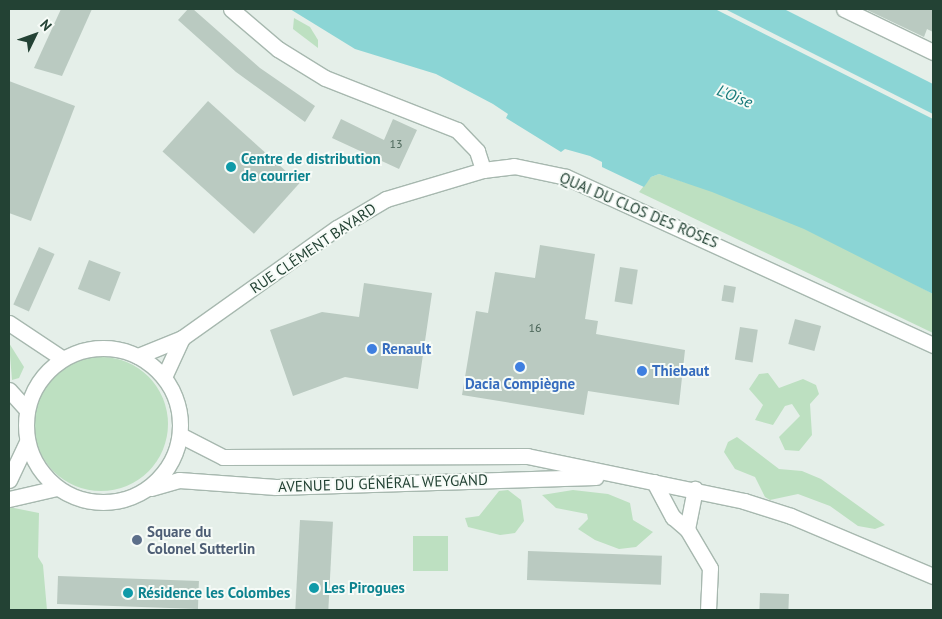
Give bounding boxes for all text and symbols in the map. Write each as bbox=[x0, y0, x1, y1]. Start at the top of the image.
north arrow bbox=[10, 10, 60, 60]
text: N bbox=[36, 16, 56, 34]
water label: L'Oise bbox=[714, 80, 756, 112]
house number: 13 bbox=[389, 137, 403, 151]
place label: Centre de distribution de courrier bbox=[241, 149, 381, 184]
marker: Centre de distribution de courrier bbox=[225, 161, 237, 173]
street label: QUAI DU CLOS DES ROSES bbox=[557, 168, 721, 252]
street label: RUE CLÉMENT BAYARD bbox=[246, 199, 380, 297]
house number: 16 bbox=[528, 321, 542, 335]
place label: Renault bbox=[382, 340, 431, 358]
marker: Renault bbox=[366, 343, 378, 355]
marker: Dacia Compiègne bbox=[514, 361, 526, 373]
place label: Thiebaut bbox=[652, 362, 709, 380]
marker: Thiebaut bbox=[636, 365, 648, 377]
place label: Dacia Compiègne bbox=[465, 375, 575, 393]
street label: AVENUE DU GÉNÉRAL WEYGAND bbox=[277, 470, 489, 496]
place label: Square du Colonel Sutterlin bbox=[147, 522, 255, 557]
marker: Square du Colonel Sutterlin bbox=[131, 534, 143, 546]
place label: Les Pirogues bbox=[324, 579, 405, 597]
marker: Les Pirogues bbox=[308, 582, 320, 594]
place label: Résidence les Colombes bbox=[138, 584, 290, 602]
marker: Résidence les Colombes bbox=[122, 587, 134, 599]

